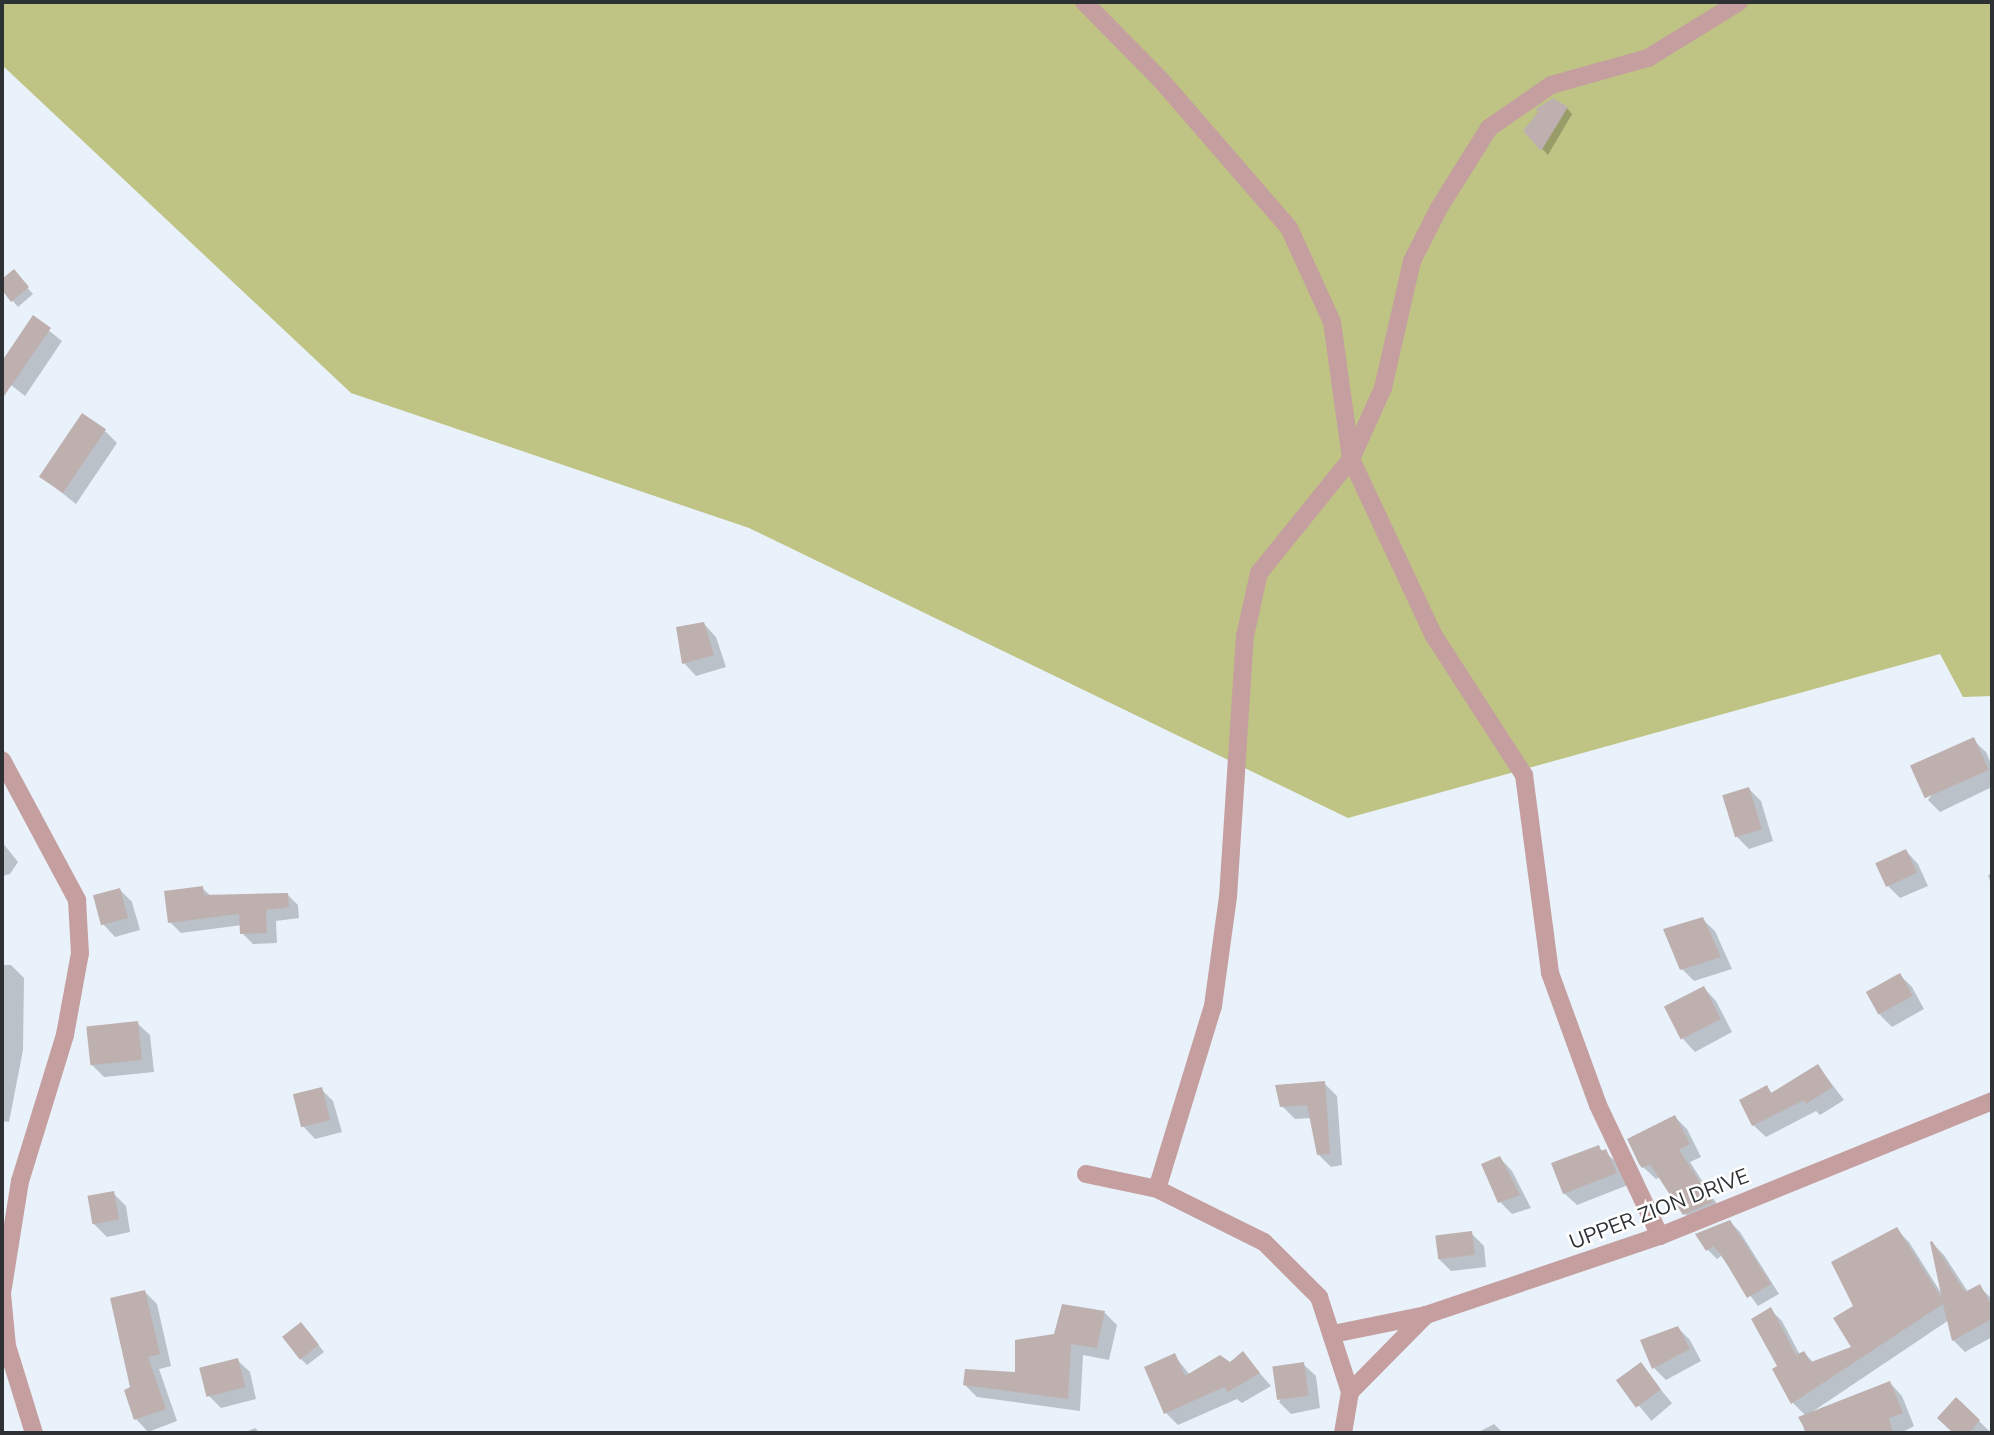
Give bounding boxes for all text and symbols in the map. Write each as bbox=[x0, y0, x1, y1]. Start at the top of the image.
street label: UPPER ZION DRIVE bbox=[1566, 1163, 1752, 1255]

